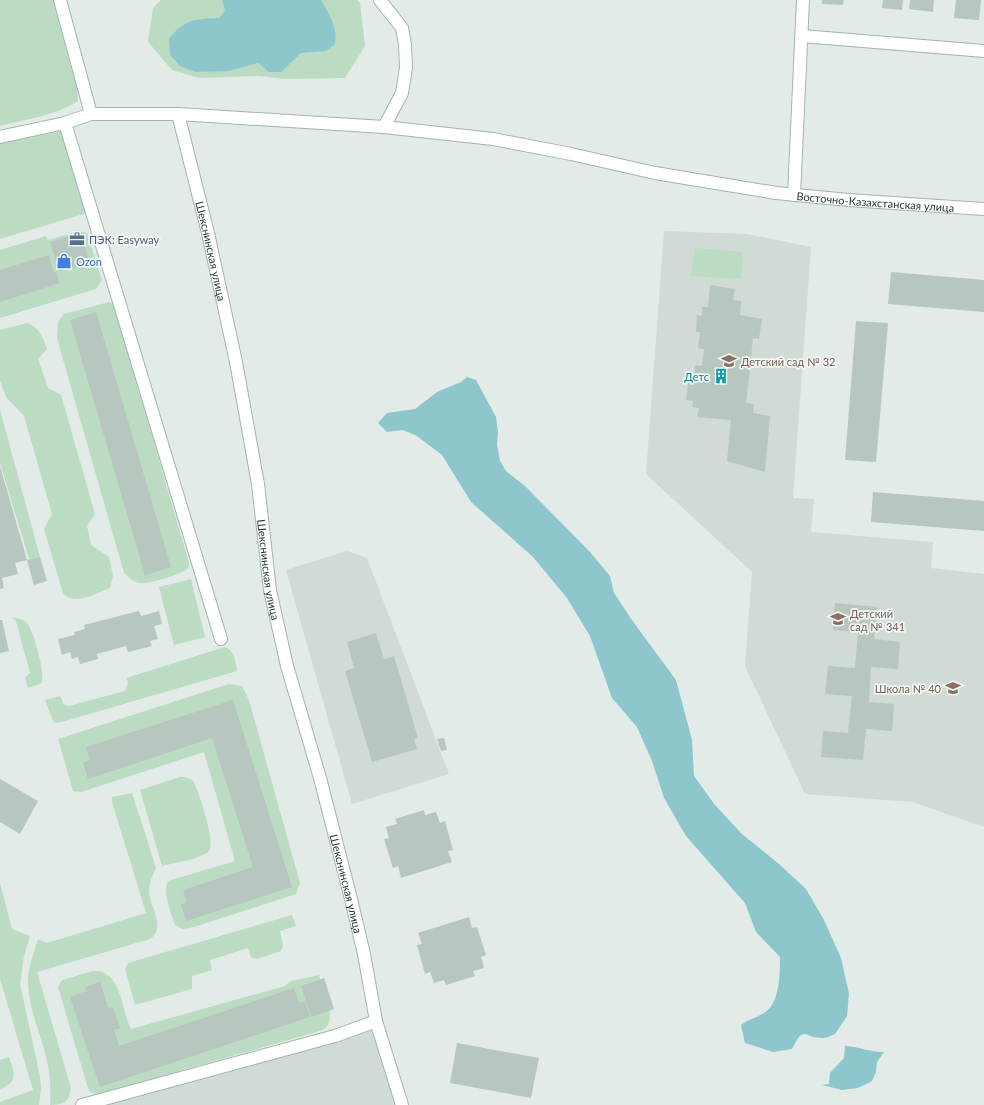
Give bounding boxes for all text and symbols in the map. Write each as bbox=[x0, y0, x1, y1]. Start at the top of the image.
street label: Восточно-Казахстанская улица bbox=[796, 189, 955, 214]
street label: Шекснинская улица bbox=[194, 200, 229, 302]
office icon: ПЭК: Easyway bbox=[68, 230, 86, 248]
place label: ПЭК: Easyway bbox=[89, 233, 159, 246]
shop icon: Ozon bbox=[55, 252, 73, 270]
place label: Ozon bbox=[76, 255, 102, 268]
school or university icon: Детский сад № 32 bbox=[720, 352, 738, 370]
place label: Детский сад № 32 bbox=[741, 355, 835, 368]
building icon: Детс bbox=[712, 367, 730, 385]
place label: Детс bbox=[684, 370, 709, 383]
street label: Шекснинская улица bbox=[256, 518, 283, 621]
place label: Детский сад № 341 bbox=[850, 607, 905, 633]
school or university icon: Детский сад № 341 bbox=[829, 610, 847, 628]
school or university icon: Школа № 40 bbox=[944, 679, 962, 697]
place label: Школа № 40 bbox=[875, 682, 942, 695]
street label: Шекснинская улица bbox=[328, 833, 365, 935]

